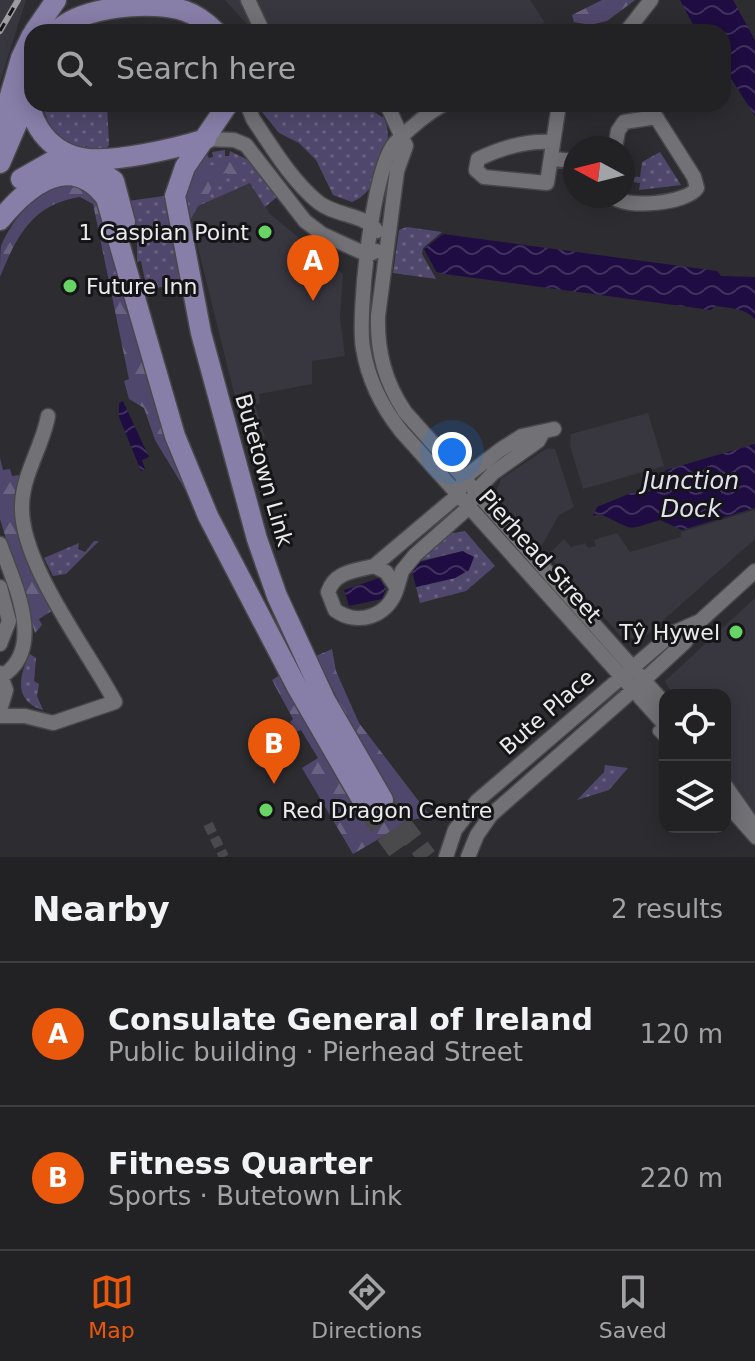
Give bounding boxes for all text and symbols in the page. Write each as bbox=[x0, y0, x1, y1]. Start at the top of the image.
search box bbox=[24, 24, 731, 112]
icon: search bbox=[52, 46, 96, 90]
text: Search here bbox=[116, 51, 296, 86]
north arrow bbox=[563, 136, 635, 208]
place label: 1 Caspian Point bbox=[79, 220, 249, 245]
marker: 1 Caspian Point bbox=[256, 223, 274, 241]
pin: A bbox=[287, 235, 339, 301]
place label: Future Inn bbox=[86, 274, 197, 299]
marker: Future Inn bbox=[61, 277, 79, 295]
street label: Butetown Link bbox=[230, 391, 298, 549]
your location bbox=[432, 432, 472, 472]
water label: Junction Dock bbox=[639, 467, 739, 523]
street label: Pierhead Street bbox=[474, 485, 606, 628]
place label: Tŷ Hywel bbox=[618, 620, 720, 645]
marker: Tŷ Hywel bbox=[727, 623, 745, 641]
street label: Bute Place bbox=[495, 664, 599, 760]
map controls bbox=[659, 689, 731, 833]
button: locate bbox=[659, 689, 731, 761]
pin: B bbox=[248, 718, 300, 784]
button: layers bbox=[659, 761, 731, 833]
place label: Red Dragon Centre bbox=[282, 798, 492, 823]
marker: Red Dragon Centre bbox=[257, 801, 275, 819]
text: Nearby bbox=[32, 889, 170, 929]
text: 2 results bbox=[611, 894, 723, 924]
text: Consulate General of Ireland bbox=[108, 1002, 593, 1037]
text: A bbox=[48, 1019, 68, 1049]
text: 120 m bbox=[640, 1019, 723, 1049]
text: Public building · Pierhead Street bbox=[108, 1037, 523, 1067]
text: Fitness Quarter bbox=[108, 1146, 372, 1181]
text: B bbox=[48, 1163, 68, 1193]
text: 220 m bbox=[640, 1163, 723, 1193]
text: Sports · Butetown Link bbox=[108, 1181, 402, 1211]
tab: Map bbox=[88, 1270, 135, 1343]
tab: Directions bbox=[311, 1270, 422, 1343]
tab: Saved bbox=[599, 1270, 667, 1343]

